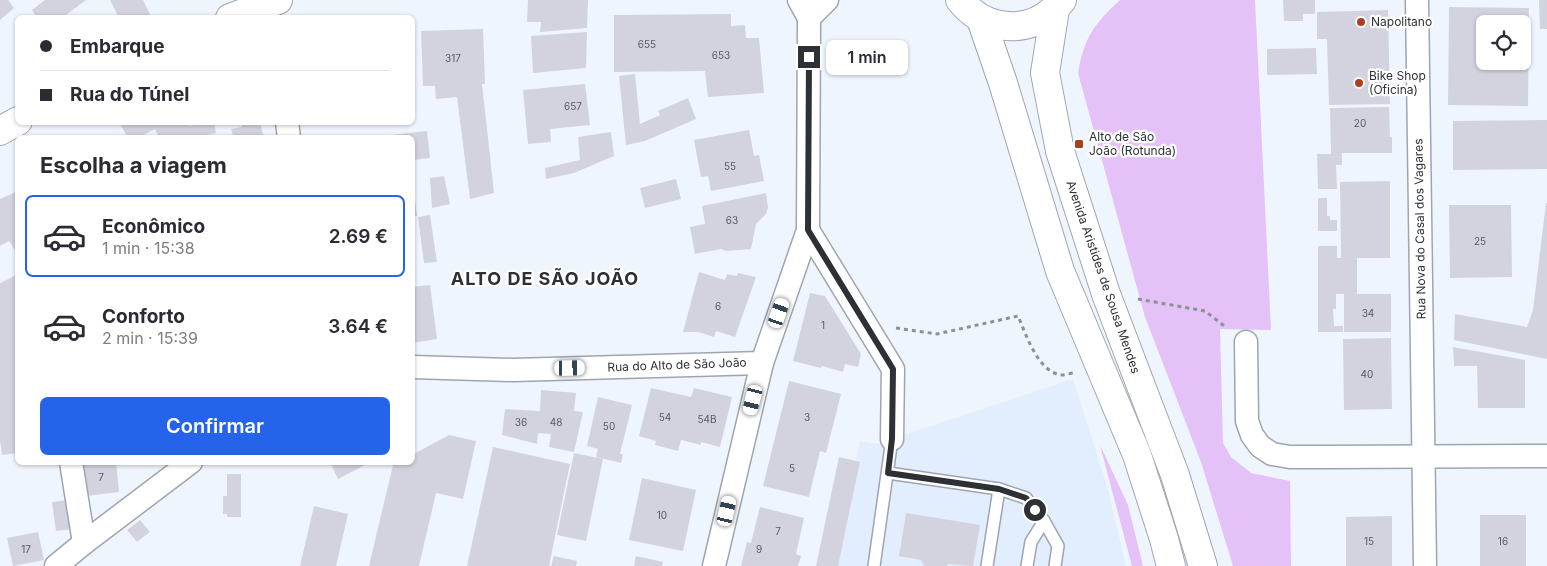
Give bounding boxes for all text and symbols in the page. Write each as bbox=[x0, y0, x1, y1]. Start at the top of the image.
place label: Napolitano bbox=[1371, 14, 1432, 29]
map controls bbox=[1476, 15, 1531, 70]
button: locate bbox=[1476, 15, 1531, 70]
marker: Napolitano bbox=[1355, 16, 1367, 28]
text: Embarque bbox=[70, 35, 164, 58]
house number: 655 bbox=[638, 38, 656, 50]
callout: 1 min bbox=[826, 40, 909, 74]
route end bbox=[798, 46, 820, 68]
text: 1 min bbox=[847, 47, 887, 67]
house number: 653 bbox=[712, 49, 730, 61]
house number: 317 bbox=[445, 52, 461, 64]
place label: Bike Shop (Oficina) bbox=[1369, 68, 1426, 97]
marker: Bike Shop (Oficina) bbox=[1353, 77, 1365, 89]
text: Rua do Túnel bbox=[70, 83, 189, 106]
house number: 657 bbox=[564, 100, 582, 112]
house number: 20 bbox=[1354, 117, 1366, 129]
place label: Alto de São João (Rotunda) bbox=[1089, 129, 1176, 158]
marker: Alto de São João (Rotunda) bbox=[1073, 138, 1085, 150]
street label: Rua Nova do Casal dos Vagares bbox=[1410, 138, 1429, 320]
text: Escolha a viagem bbox=[40, 152, 227, 178]
house number: 55 bbox=[724, 160, 736, 172]
street label: Avenida Aristides de Sousa Mendes bbox=[1063, 178, 1144, 375]
icon: car bbox=[42, 214, 87, 259]
house number: 63 bbox=[726, 214, 738, 226]
text: Econômico bbox=[102, 215, 205, 238]
text: 2.69 € bbox=[329, 225, 388, 248]
house number: 25 bbox=[1474, 235, 1486, 247]
text: 1 min · 15:38 bbox=[102, 238, 195, 258]
district label: ALTO DE SÃO JOÃO bbox=[451, 268, 639, 289]
car bbox=[767, 296, 790, 330]
house number: 6 bbox=[715, 300, 721, 312]
icon: car bbox=[42, 304, 87, 349]
text: Conforto bbox=[102, 305, 185, 328]
house number: 34 bbox=[1362, 307, 1374, 319]
text: 3.64 € bbox=[328, 315, 388, 338]
house number: 1 bbox=[821, 319, 825, 331]
text: 2 min · 15:39 bbox=[102, 328, 198, 348]
street label: Rua do Alto de São João bbox=[607, 355, 747, 374]
car bbox=[554, 360, 585, 376]
house number: 40 bbox=[1361, 368, 1373, 380]
car bbox=[742, 384, 763, 416]
button: Confirmar bbox=[40, 397, 390, 455]
house number: 54 bbox=[659, 411, 671, 423]
house number: 3 bbox=[804, 411, 810, 423]
house number: 54B bbox=[697, 413, 717, 425]
house number: 36 bbox=[515, 416, 527, 428]
house number: 48 bbox=[550, 416, 562, 428]
house number: 50 bbox=[603, 420, 615, 432]
house number: 5 bbox=[789, 462, 795, 474]
house number: 7 bbox=[98, 471, 104, 483]
car bbox=[716, 495, 737, 527]
route start bbox=[1024, 499, 1046, 521]
house number: 10 bbox=[657, 509, 667, 521]
house number: 7 bbox=[775, 525, 781, 537]
house number: 15 bbox=[1364, 535, 1374, 547]
house number: 16 bbox=[1498, 535, 1508, 547]
house number: 17 bbox=[21, 543, 31, 555]
house number: 9 bbox=[756, 543, 762, 555]

